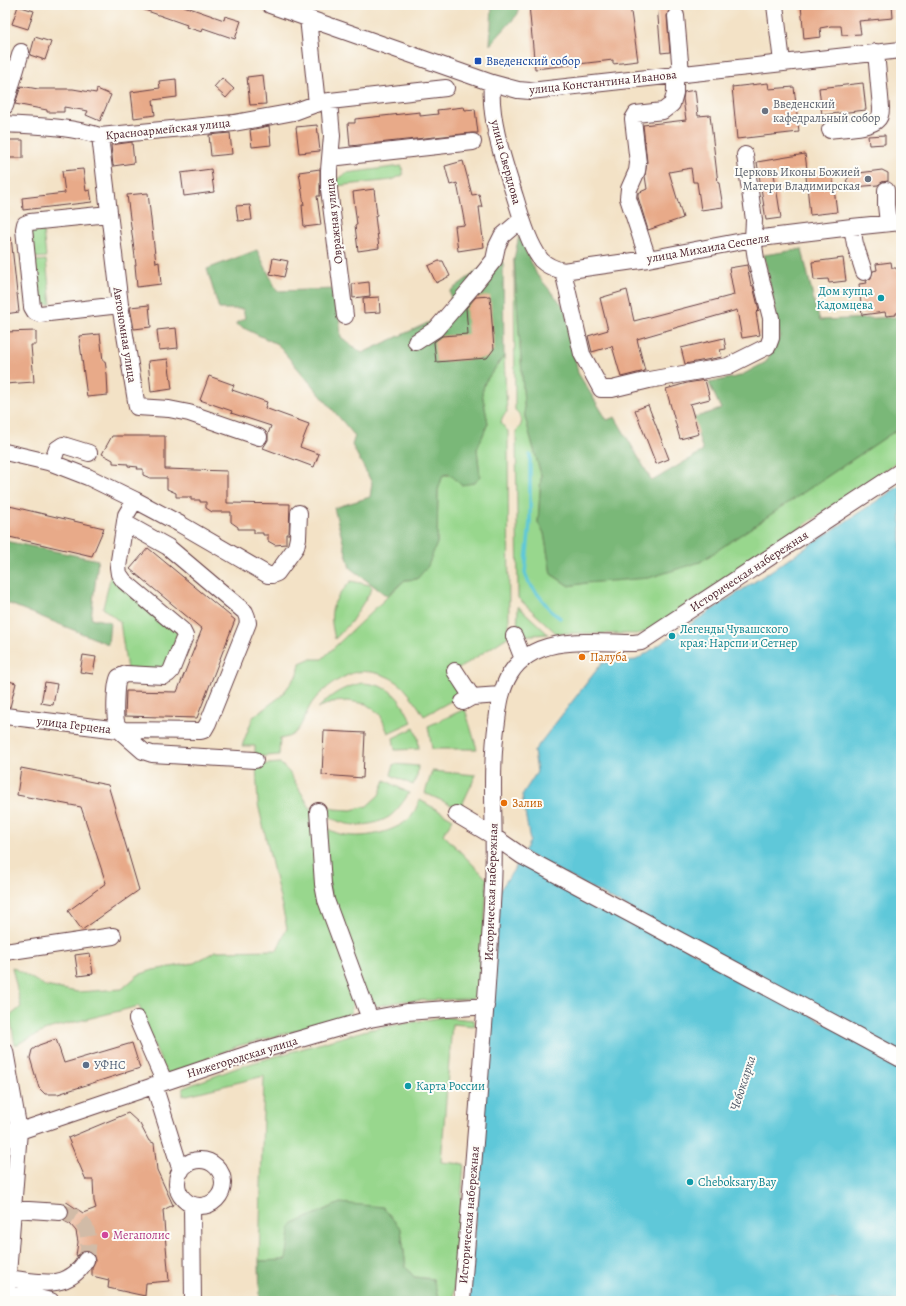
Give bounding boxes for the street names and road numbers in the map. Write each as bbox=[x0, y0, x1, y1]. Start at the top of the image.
street label: улица Константина Иванова bbox=[528, 66, 678, 98]
street label: Красноармейская улица bbox=[105, 114, 232, 144]
street label: улица Свердлова bbox=[487, 117, 525, 207]
street label: Овражная улица bbox=[321, 177, 346, 265]
street label: улица Михаила Сеспеля bbox=[644, 229, 771, 267]
street label: Автономная улица bbox=[109, 285, 141, 384]
street label: Историческая набережная bbox=[687, 527, 811, 615]
street label: улица Герцена bbox=[35, 712, 112, 738]
street label: Историческая набережная bbox=[481, 823, 501, 961]
street label: Нижегородская улица bbox=[185, 1032, 300, 1081]
street label: Историческая набережная bbox=[455, 1145, 483, 1284]

